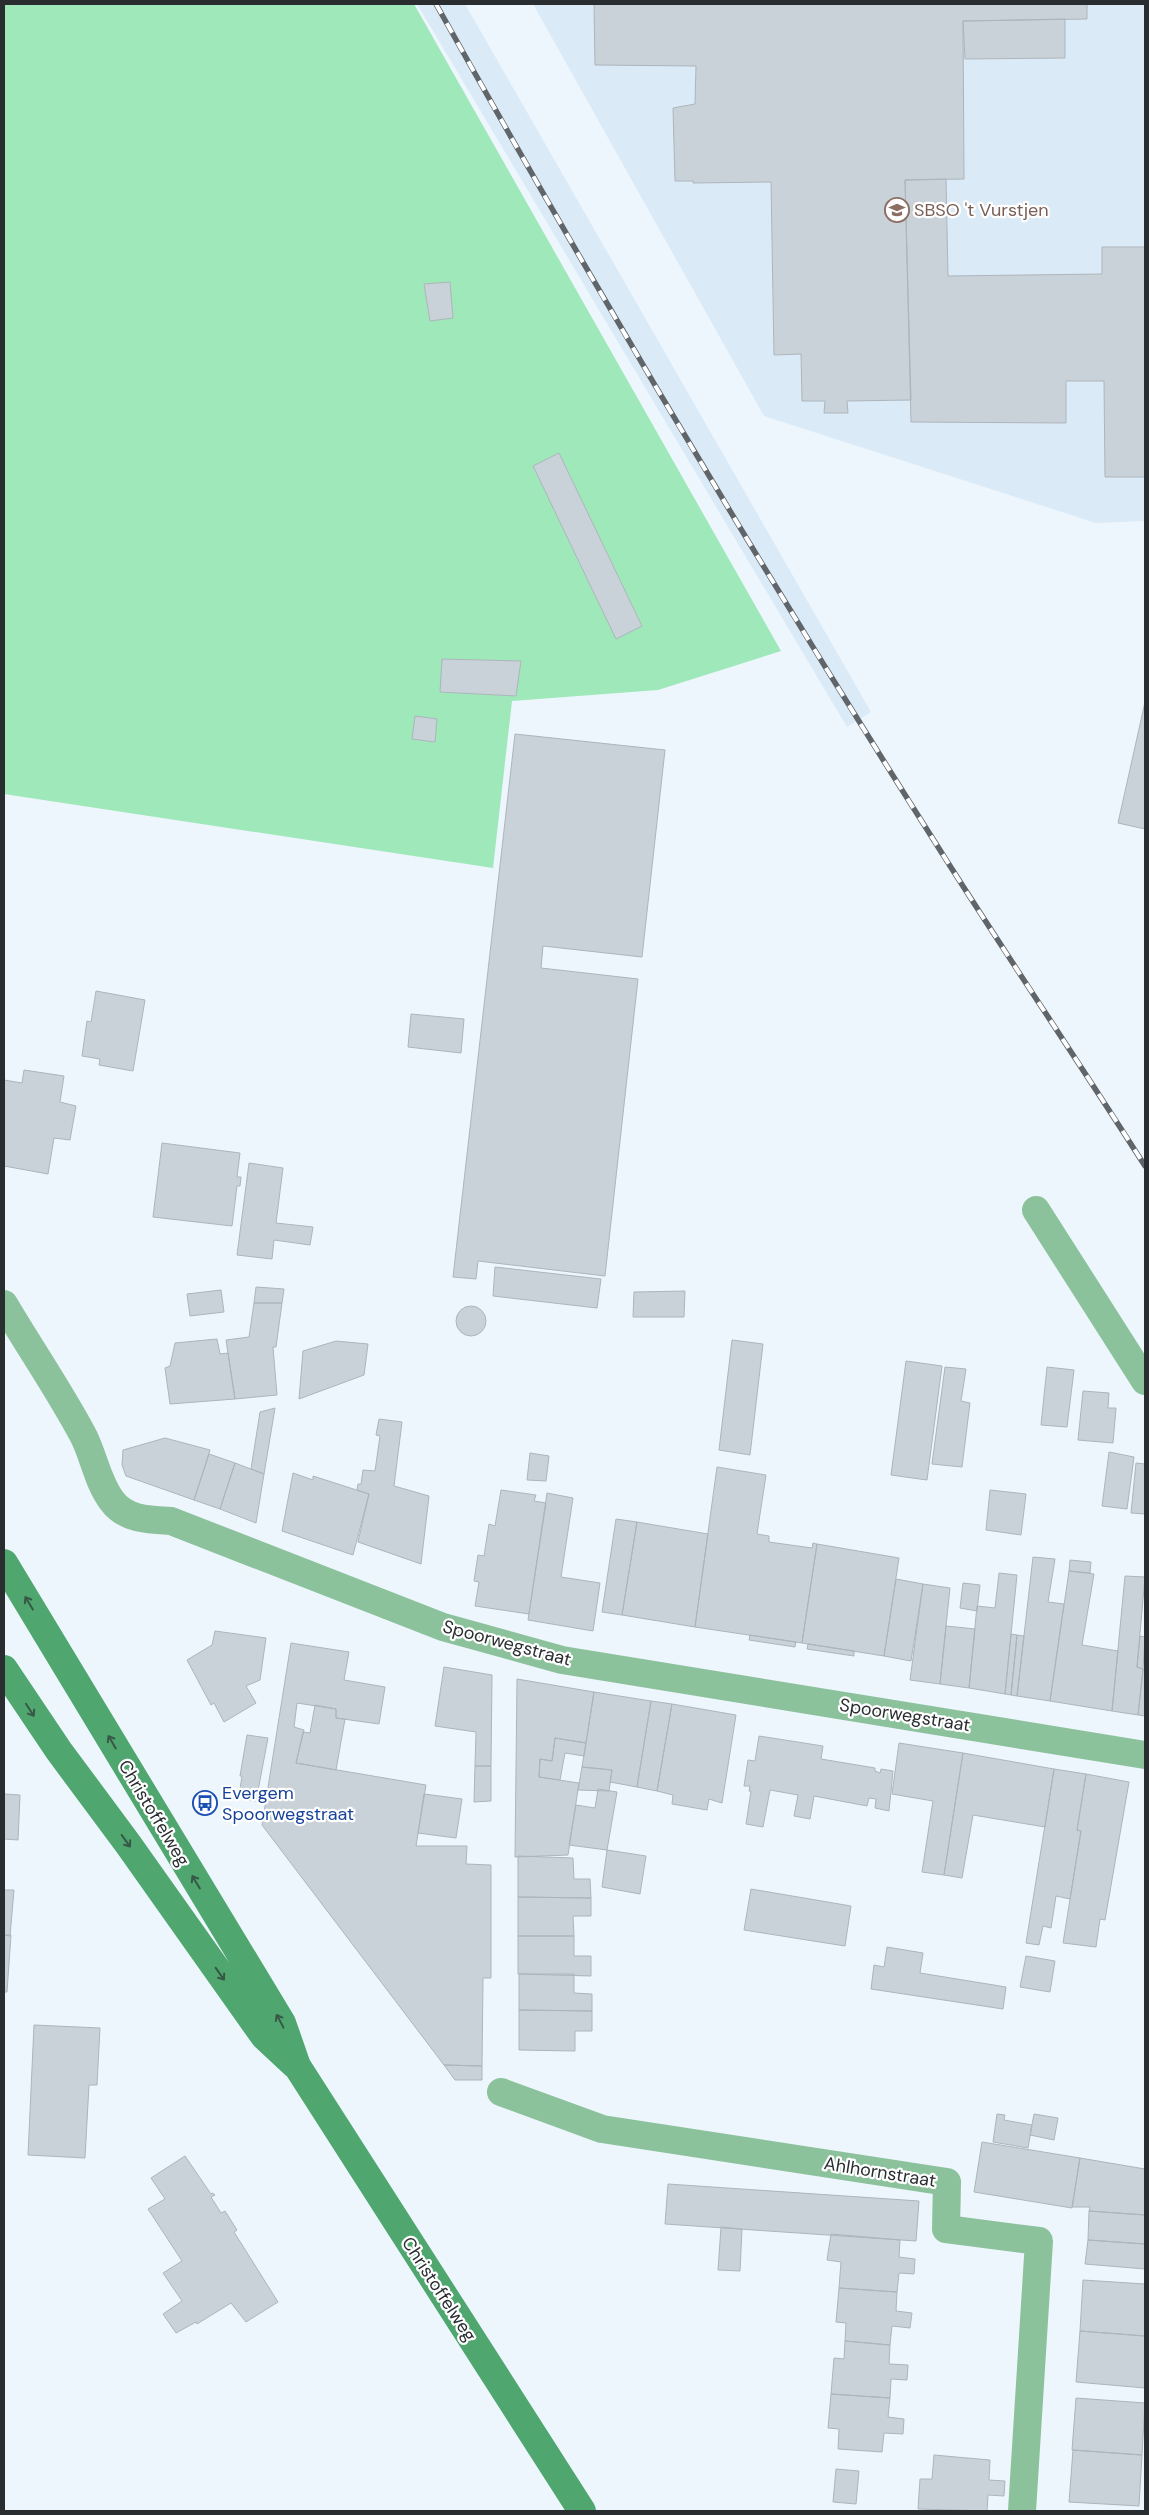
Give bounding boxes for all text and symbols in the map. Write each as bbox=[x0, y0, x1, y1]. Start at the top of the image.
school or university icon: SBSO 't Vurstjen bbox=[884, 197, 910, 223]
place label: SBSO 't Vurstjen bbox=[914, 198, 1049, 222]
one-way arrow bbox=[23, 1596, 33, 1610]
street label: Spoorwegstraat bbox=[440, 1614, 574, 1672]
street label: Spoorwegstraat bbox=[838, 1693, 972, 1737]
one-way arrow bbox=[26, 1702, 36, 1716]
one-way arrow bbox=[106, 1736, 116, 1750]
street label: Christoffelweg bbox=[113, 1755, 195, 1871]
place label: Evergem Spoorwegstraat bbox=[222, 1781, 354, 1826]
bus stop icon: Evergem Spoorwegstraat bbox=[192, 1790, 218, 1816]
one-way arrow bbox=[121, 1834, 131, 1848]
one-way arrow bbox=[190, 1875, 200, 1889]
one-way arrow bbox=[215, 1966, 225, 1980]
one-way arrow bbox=[275, 2013, 285, 2028]
street label: Ahlhornstraat bbox=[822, 2151, 938, 2193]
street label: Christoffelweg bbox=[396, 2232, 482, 2346]

